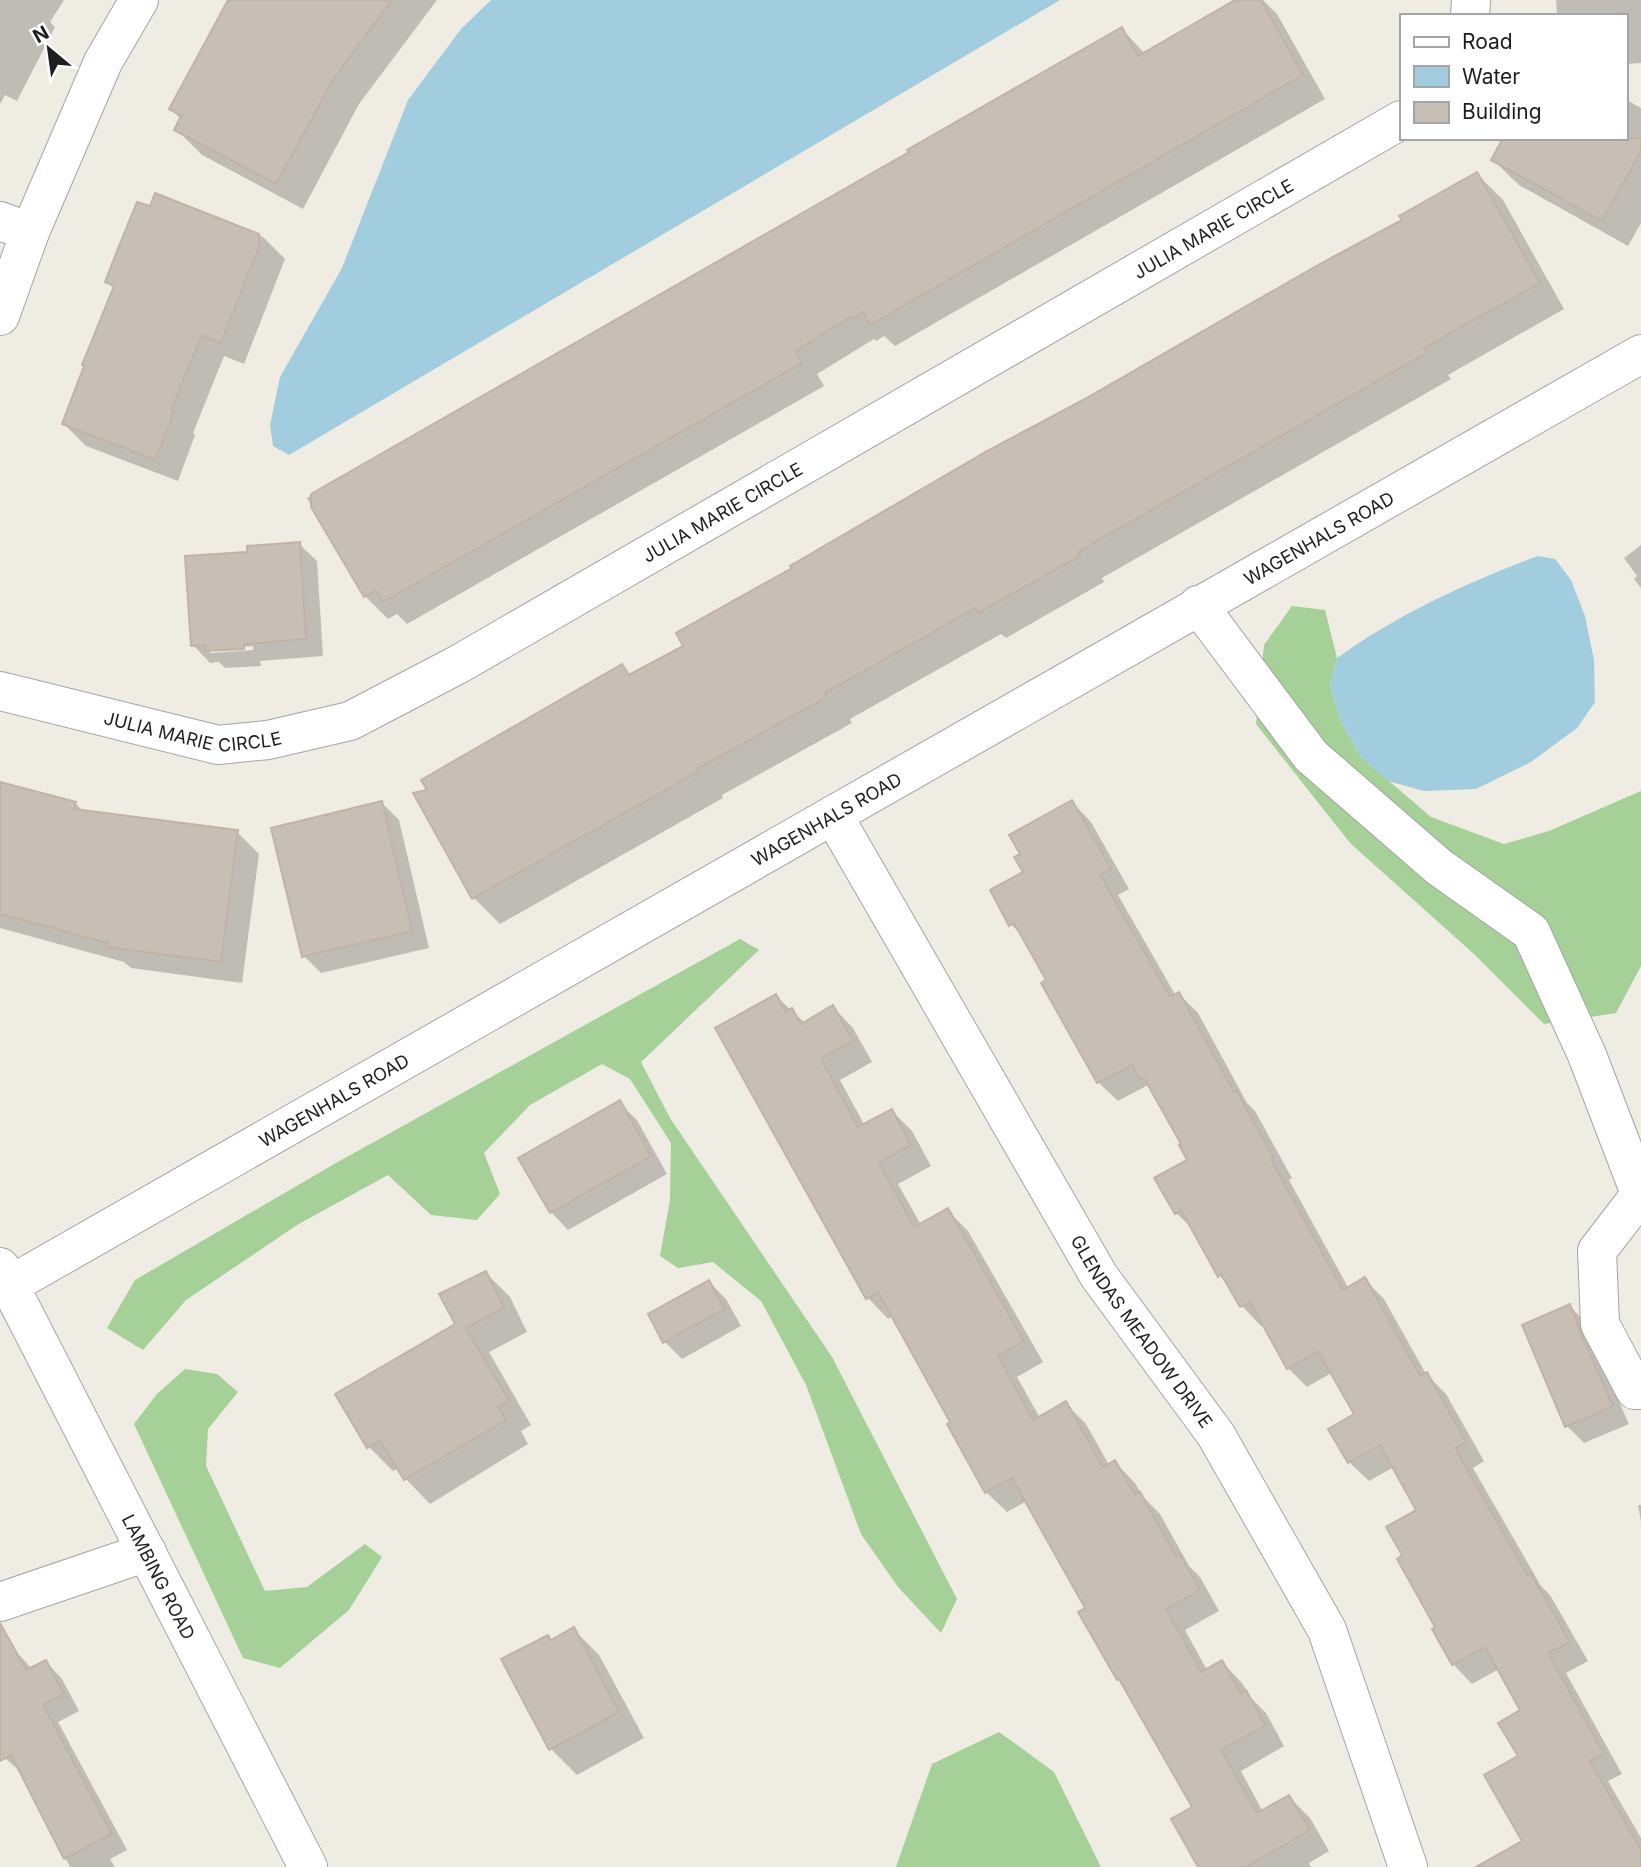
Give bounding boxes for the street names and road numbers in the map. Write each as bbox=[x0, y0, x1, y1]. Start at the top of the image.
street label: JULIA MARIE CIRCLE bbox=[1130, 174, 1297, 283]
street label: JULIA MARIE CIRCLE bbox=[639, 458, 806, 566]
street label: WAGENHALS ROAD bbox=[1240, 487, 1397, 589]
street label: JULIA MARIE CIRCLE bbox=[102, 707, 284, 755]
street label: WAGENHALS ROAD bbox=[748, 768, 905, 870]
street label: WAGENHALS ROAD bbox=[255, 1049, 413, 1151]
street label: GLENDAS MEADOW DRIVE bbox=[1067, 1231, 1217, 1432]
street label: LAMBING ROAD bbox=[118, 1511, 200, 1643]

